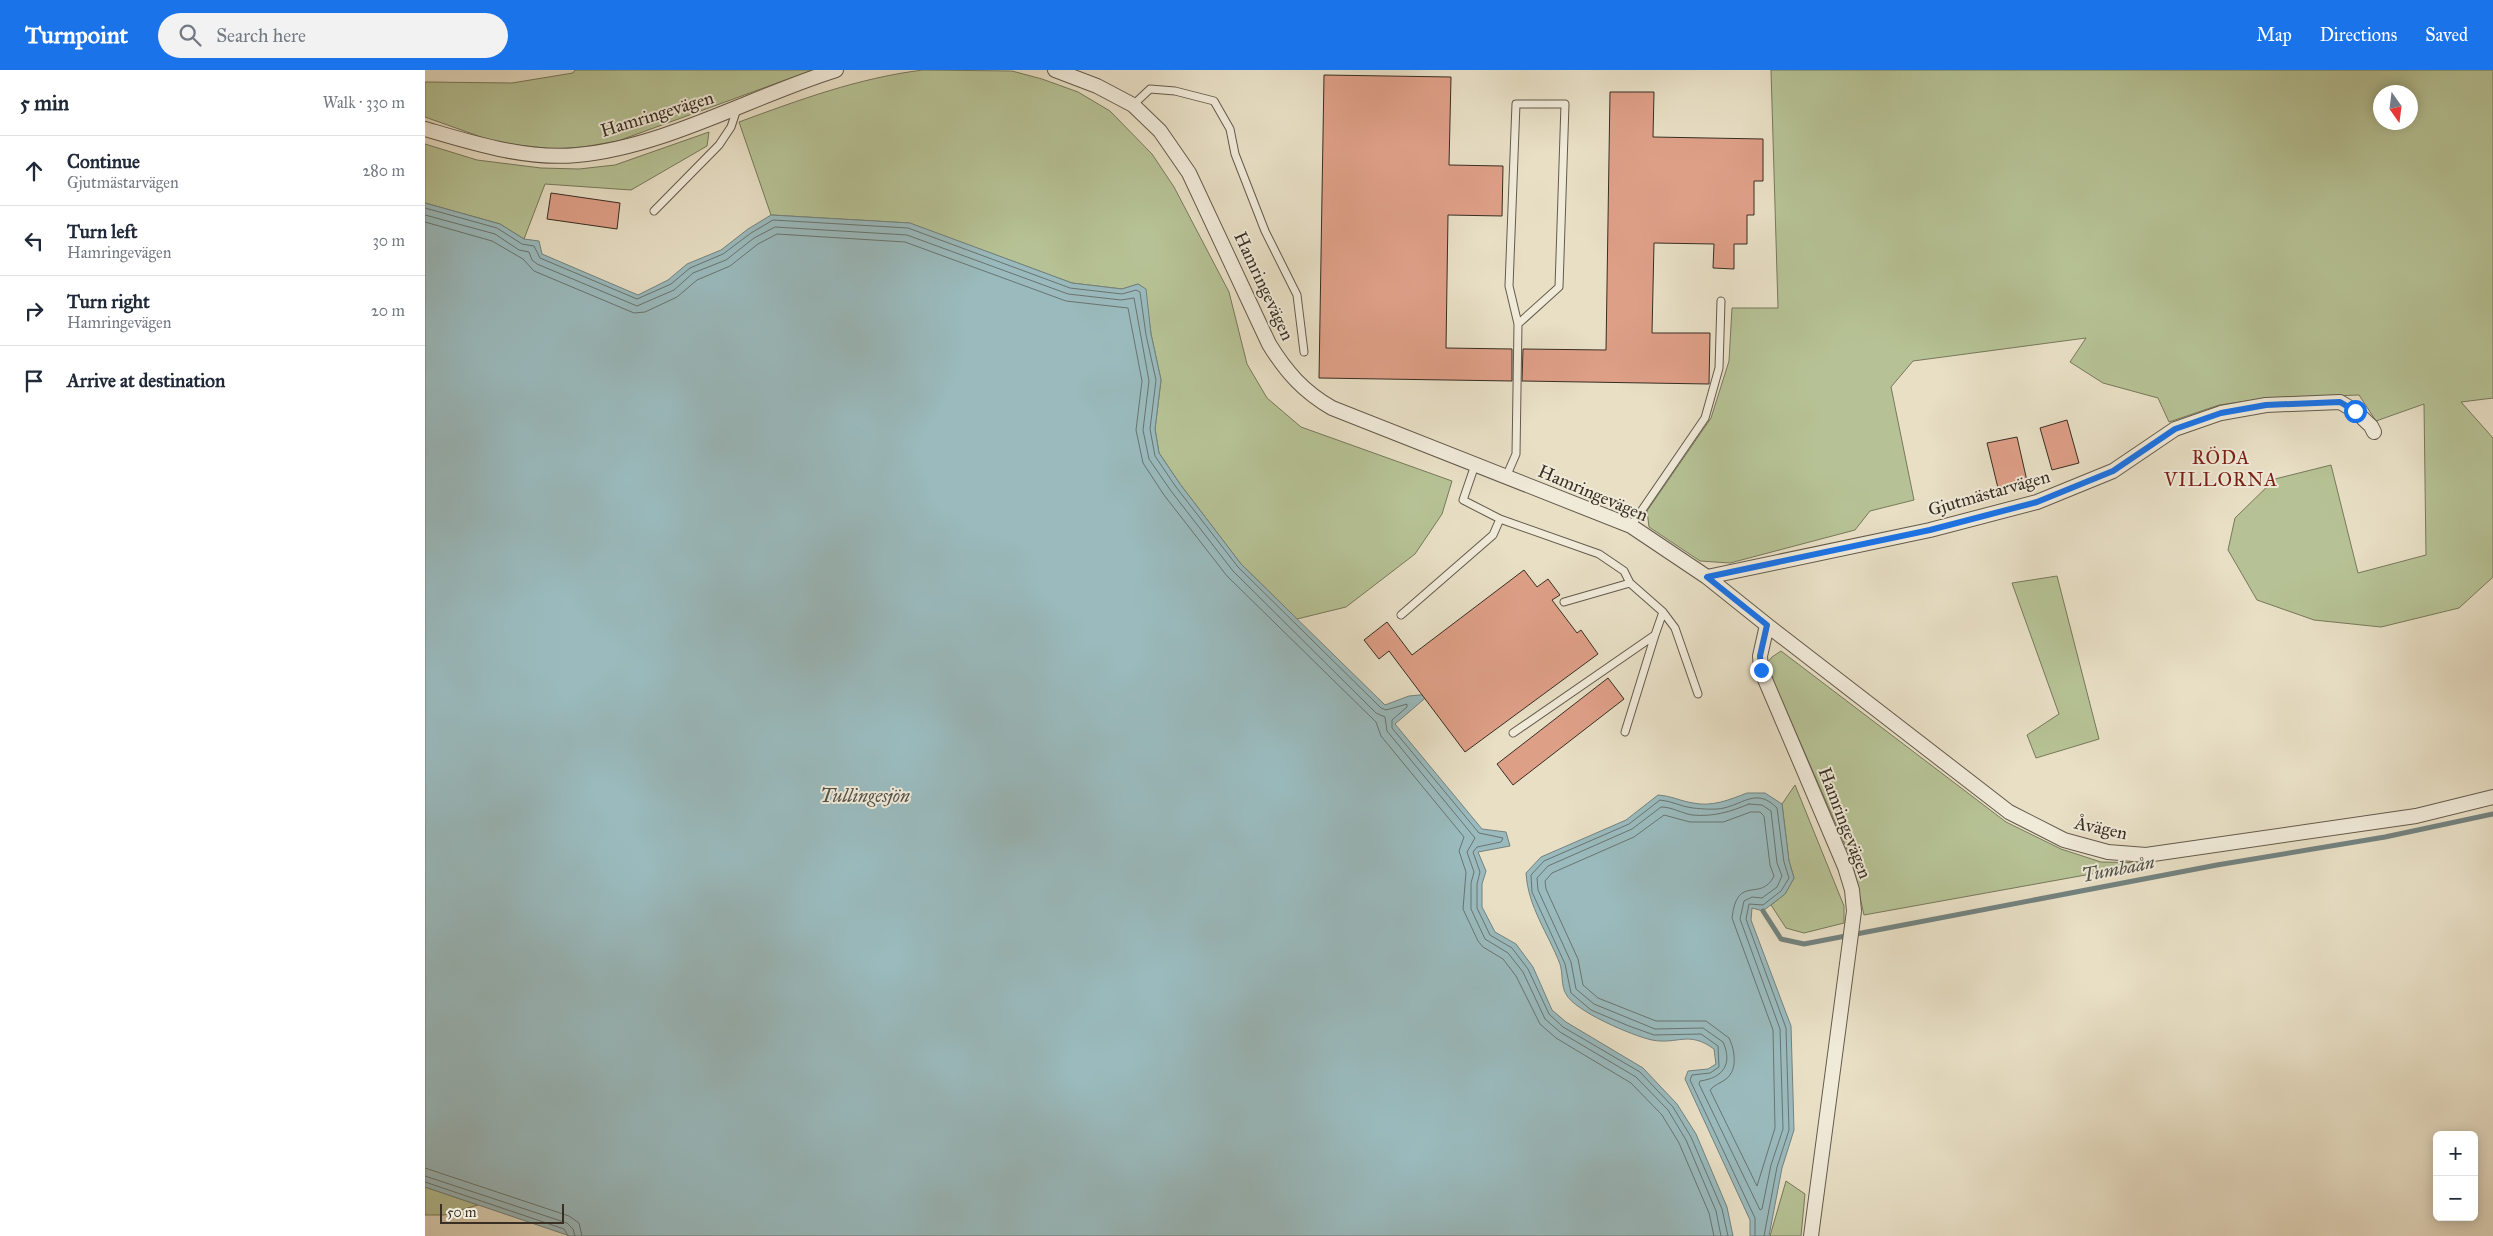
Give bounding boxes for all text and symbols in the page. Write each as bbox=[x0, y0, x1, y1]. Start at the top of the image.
search box bbox=[158, 13, 508, 58]
text: Turnpoint bbox=[25, 20, 128, 50]
icon: search bbox=[176, 21, 204, 49]
text: Search here bbox=[216, 24, 306, 47]
text: Map bbox=[2256, 24, 2292, 46]
text: Directions bbox=[2320, 24, 2397, 46]
text: Saved bbox=[2425, 24, 2468, 46]
north arrow bbox=[2373, 85, 2418, 130]
street label: Hamringevägen bbox=[598, 86, 717, 143]
text: 5 min bbox=[20, 90, 69, 116]
text: Walk · 330 m bbox=[323, 93, 405, 112]
text: Continue bbox=[67, 150, 140, 173]
icon: ahead bbox=[20, 157, 48, 185]
text: 280 m bbox=[362, 161, 405, 180]
text: Gjutmästarvägen bbox=[67, 173, 179, 192]
text: Turn left bbox=[67, 220, 137, 243]
icon: left bbox=[20, 227, 48, 255]
street label: Hamringevägen bbox=[1228, 228, 1299, 344]
text: 30 m bbox=[372, 231, 405, 250]
text: Hamringevägen bbox=[67, 243, 171, 262]
text: Turn right bbox=[67, 290, 150, 313]
icon: right bbox=[20, 297, 48, 325]
text: 20 m bbox=[371, 301, 405, 320]
text: Hamringevägen bbox=[67, 313, 171, 332]
icon: arrive bbox=[20, 367, 48, 395]
text: Arrive at destination bbox=[67, 369, 225, 392]
route start bbox=[2344, 400, 2367, 423]
district label: RÖDA VILLORNA bbox=[2163, 446, 2278, 491]
street label: Hamringevägen bbox=[1534, 460, 1652, 527]
street label: Gjutmästarvägen bbox=[1926, 465, 2053, 522]
route end bbox=[1750, 659, 1773, 682]
street label: Hamringevägen bbox=[1813, 764, 1876, 882]
water label: Tullingesjön bbox=[820, 784, 910, 807]
street label: Åvägen bbox=[2071, 811, 2130, 845]
water label: Tumbaån bbox=[2080, 850, 2157, 887]
map controls bbox=[2433, 1131, 2478, 1221]
button: + bbox=[2433, 1131, 2478, 1176]
button: − bbox=[2433, 1176, 2478, 1221]
scale bar bbox=[440, 1201, 564, 1224]
text: 50 m bbox=[447, 1204, 476, 1221]

